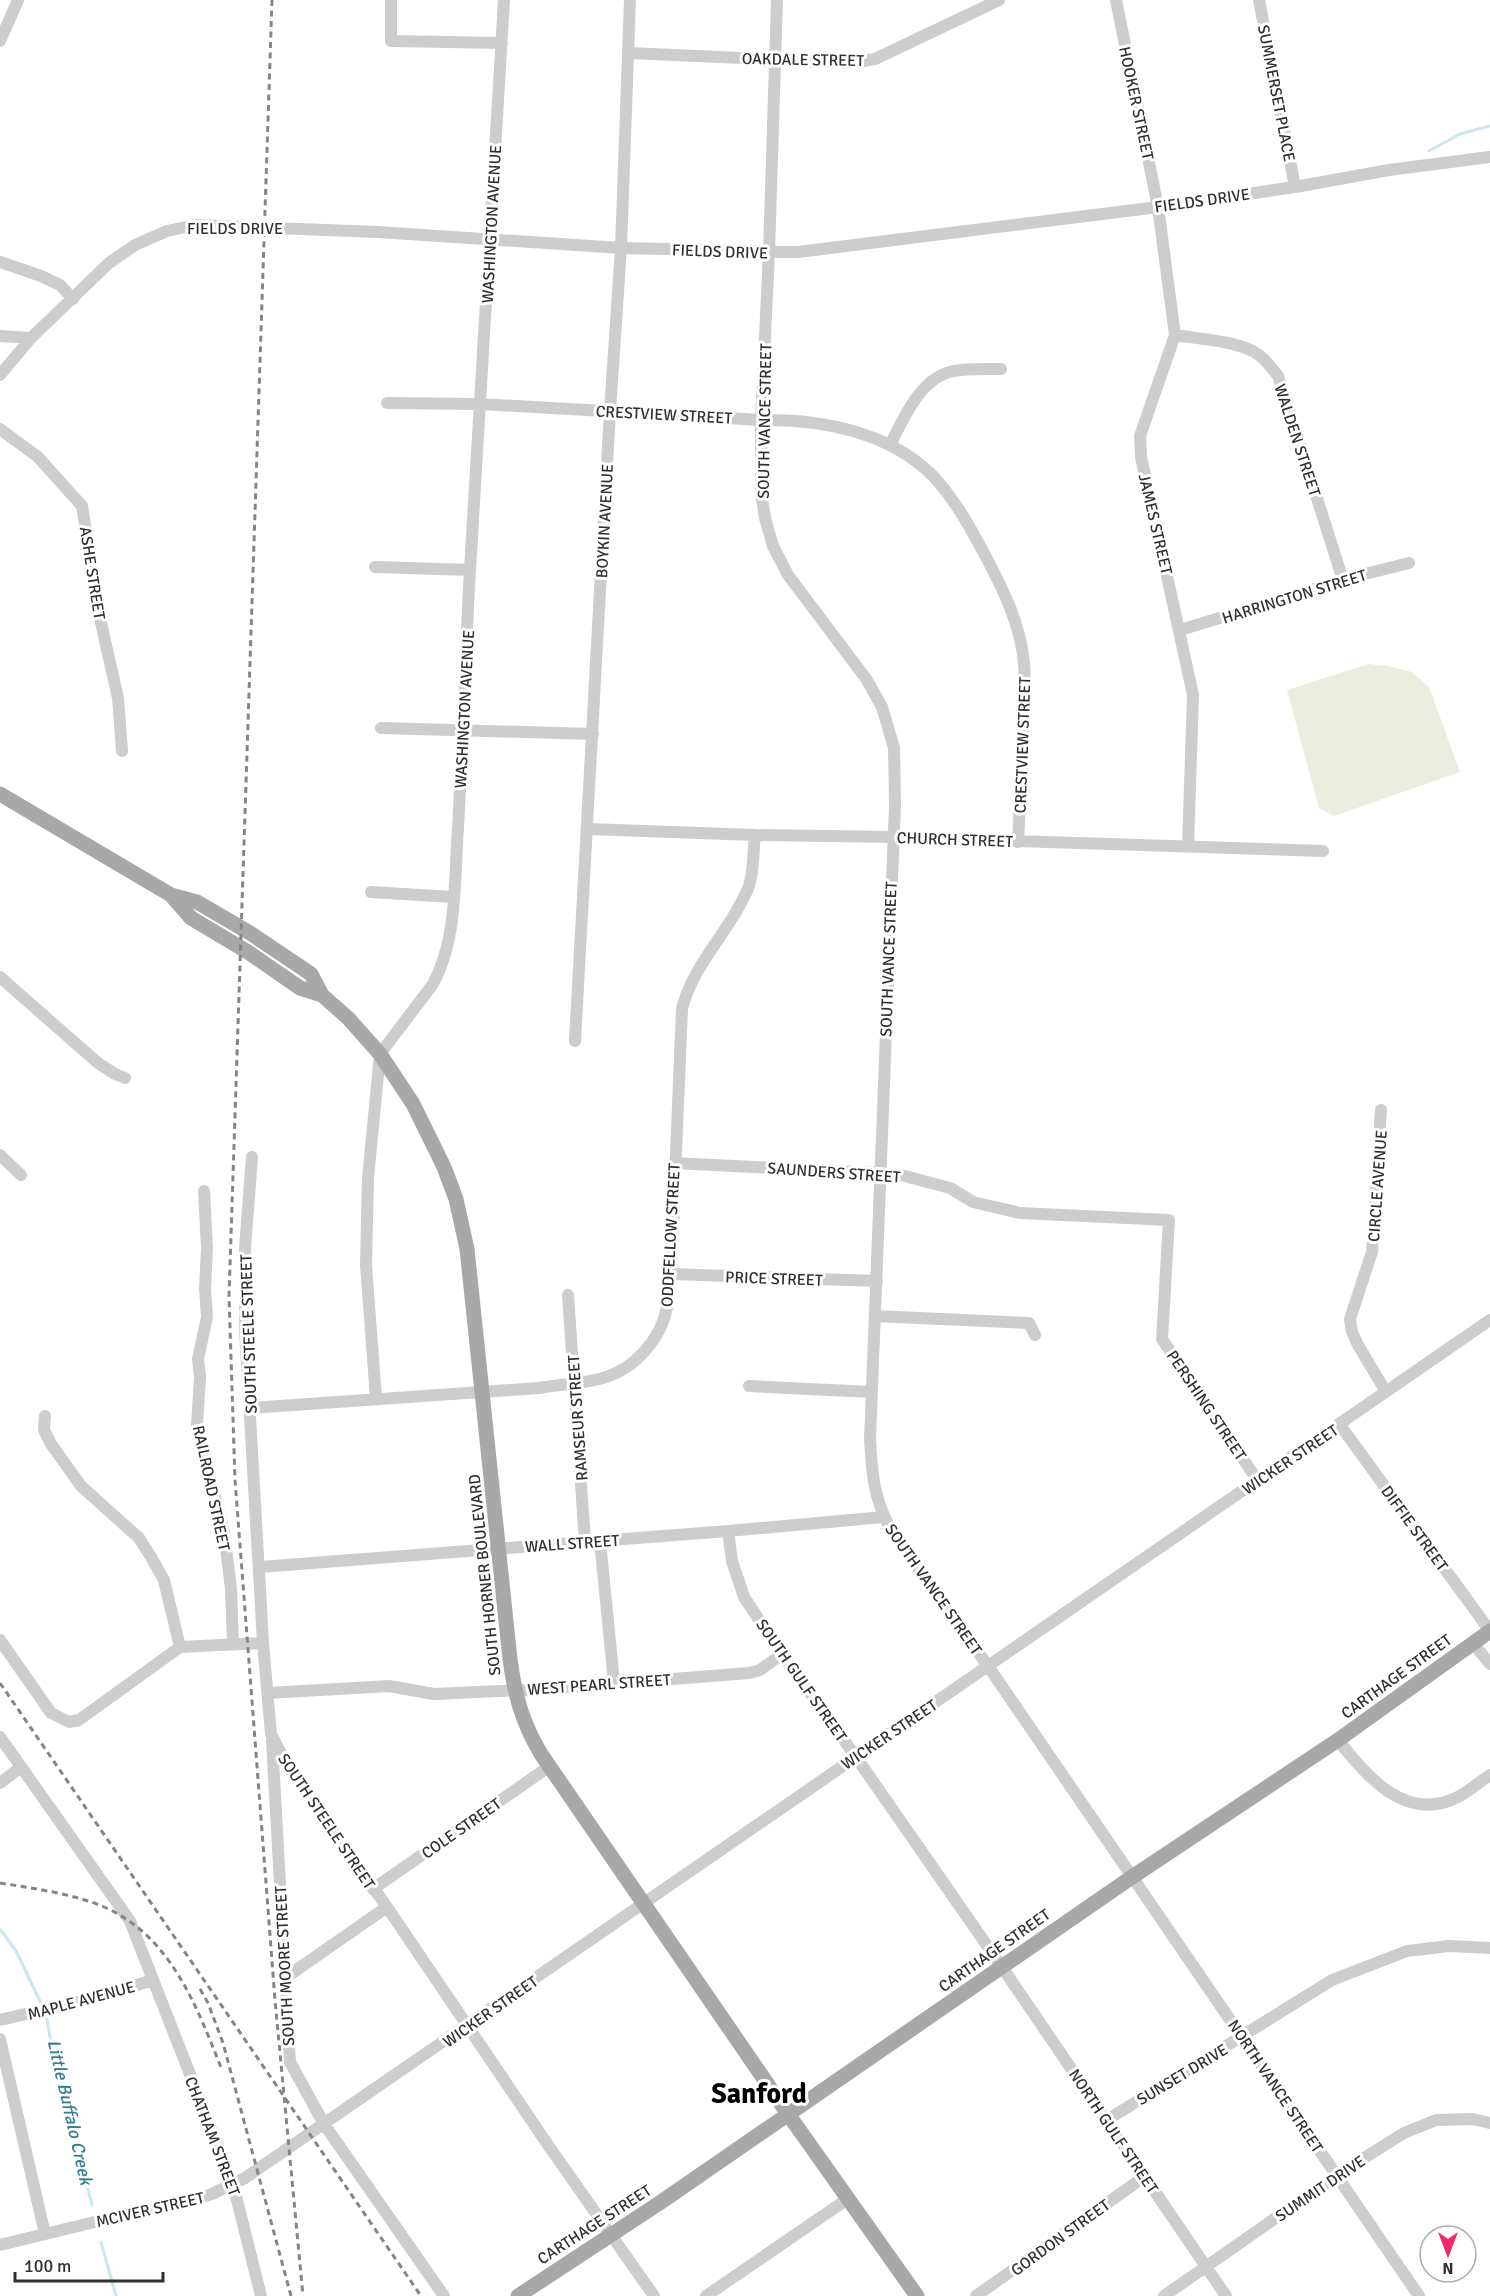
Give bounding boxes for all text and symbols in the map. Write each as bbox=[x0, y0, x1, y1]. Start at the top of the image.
street label: SUMMERSET PLACE bbox=[1253, 23, 1299, 163]
street label: HOOKER STREET bbox=[1114, 45, 1158, 162]
street label: OAKDALE STREET bbox=[742, 49, 864, 71]
street label: WASHINGTON AVENUE bbox=[478, 144, 506, 304]
street label: FIELDS DRIVE bbox=[1153, 184, 1251, 218]
street label: FIELDS DRIVE bbox=[187, 219, 283, 239]
street label: FIELDS DRIVE bbox=[672, 240, 768, 264]
street label: SOUTH VANCE STREET bbox=[754, 343, 776, 499]
street label: WALDEN STREET bbox=[1269, 382, 1325, 499]
street label: CRESTVIEW STREET bbox=[595, 401, 733, 429]
street label: BOYKIN AVENUE bbox=[592, 463, 618, 579]
street label: JAMES STREET bbox=[1134, 472, 1176, 577]
street label: ASHE STREET bbox=[75, 525, 109, 621]
street label: HARRINGTON STREET bbox=[1220, 565, 1369, 628]
street label: WASHINGTON AVENUE bbox=[451, 629, 479, 789]
street label: CRESTVIEW STREET bbox=[1011, 676, 1035, 814]
street label: CHURCH STREET bbox=[896, 828, 1014, 852]
street label: SOUTH VANCE STREET bbox=[876, 881, 902, 1037]
street label: CIRCLE AVENUE bbox=[1364, 1130, 1392, 1243]
street label: SAUNDERS STREET bbox=[767, 1158, 901, 1188]
street label: ODDFELLOW STREET bbox=[657, 1162, 685, 1308]
street label: SOUTH STEELE STREET bbox=[236, 1254, 262, 1414]
street label: PRICE STREET bbox=[725, 1267, 823, 1291]
street label: PERSHING STREET bbox=[1162, 1347, 1251, 1465]
street label: RAMSEUR STREET bbox=[564, 1354, 592, 1481]
street label: WICKER STREET bbox=[1239, 1420, 1343, 1499]
street label: RAILROAD STREET bbox=[188, 1424, 234, 1553]
street label: SOUTH HORNER BOULEVARD bbox=[464, 1473, 506, 1677]
street label: DIFFIE STREET bbox=[1376, 1482, 1452, 1575]
street label: SOUTH VANCE STREET bbox=[880, 1520, 986, 1659]
street label: WALL STREET bbox=[524, 1531, 620, 1557]
street label: SOUTH GULF STREET bbox=[751, 1615, 851, 1746]
street label: CARTHAGE STREET bbox=[1337, 1630, 1456, 1724]
street label: WEST PEARL STREET bbox=[527, 1670, 672, 1700]
street label: WICKER STREET bbox=[838, 1695, 942, 1774]
street label: SOUTH STEELE STREET bbox=[273, 1750, 379, 1893]
street label: COLE STREET bbox=[418, 1794, 505, 1864]
street label: SOUTH MOORE STREET bbox=[271, 1885, 299, 2047]
street label: CARTHAGE STREET bbox=[935, 1905, 1054, 1997]
street label: WICKER STREET bbox=[439, 1972, 542, 2052]
street label: MAPLE AVENUE bbox=[25, 1977, 137, 2025]
street label: NORTH VANCE STREET bbox=[1223, 2016, 1327, 2157]
water label: Little Buffalo Creek bbox=[43, 2037, 98, 2189]
street label: SUNSET DRIVE bbox=[1133, 2040, 1232, 2110]
street label: NORTH GULF STREET bbox=[1064, 2065, 1162, 2198]
street label: CHATHAM STREET bbox=[180, 2074, 244, 2199]
district label: Sanford bbox=[711, 2077, 807, 2111]
street label: SUMMIT DRIVE bbox=[1272, 2151, 1369, 2226]
street label: CARTHAGE STREET bbox=[534, 2180, 655, 2269]
street label: MCIVER STREET bbox=[94, 2188, 206, 2232]
street label: GORDON STREET bbox=[1007, 2195, 1114, 2280]
north arrow bbox=[1418, 2224, 1478, 2284]
scale bar bbox=[15, 2245, 164, 2283]
text: 100 m bbox=[24, 2255, 71, 2277]
text: N bbox=[1442, 2258, 1454, 2278]

